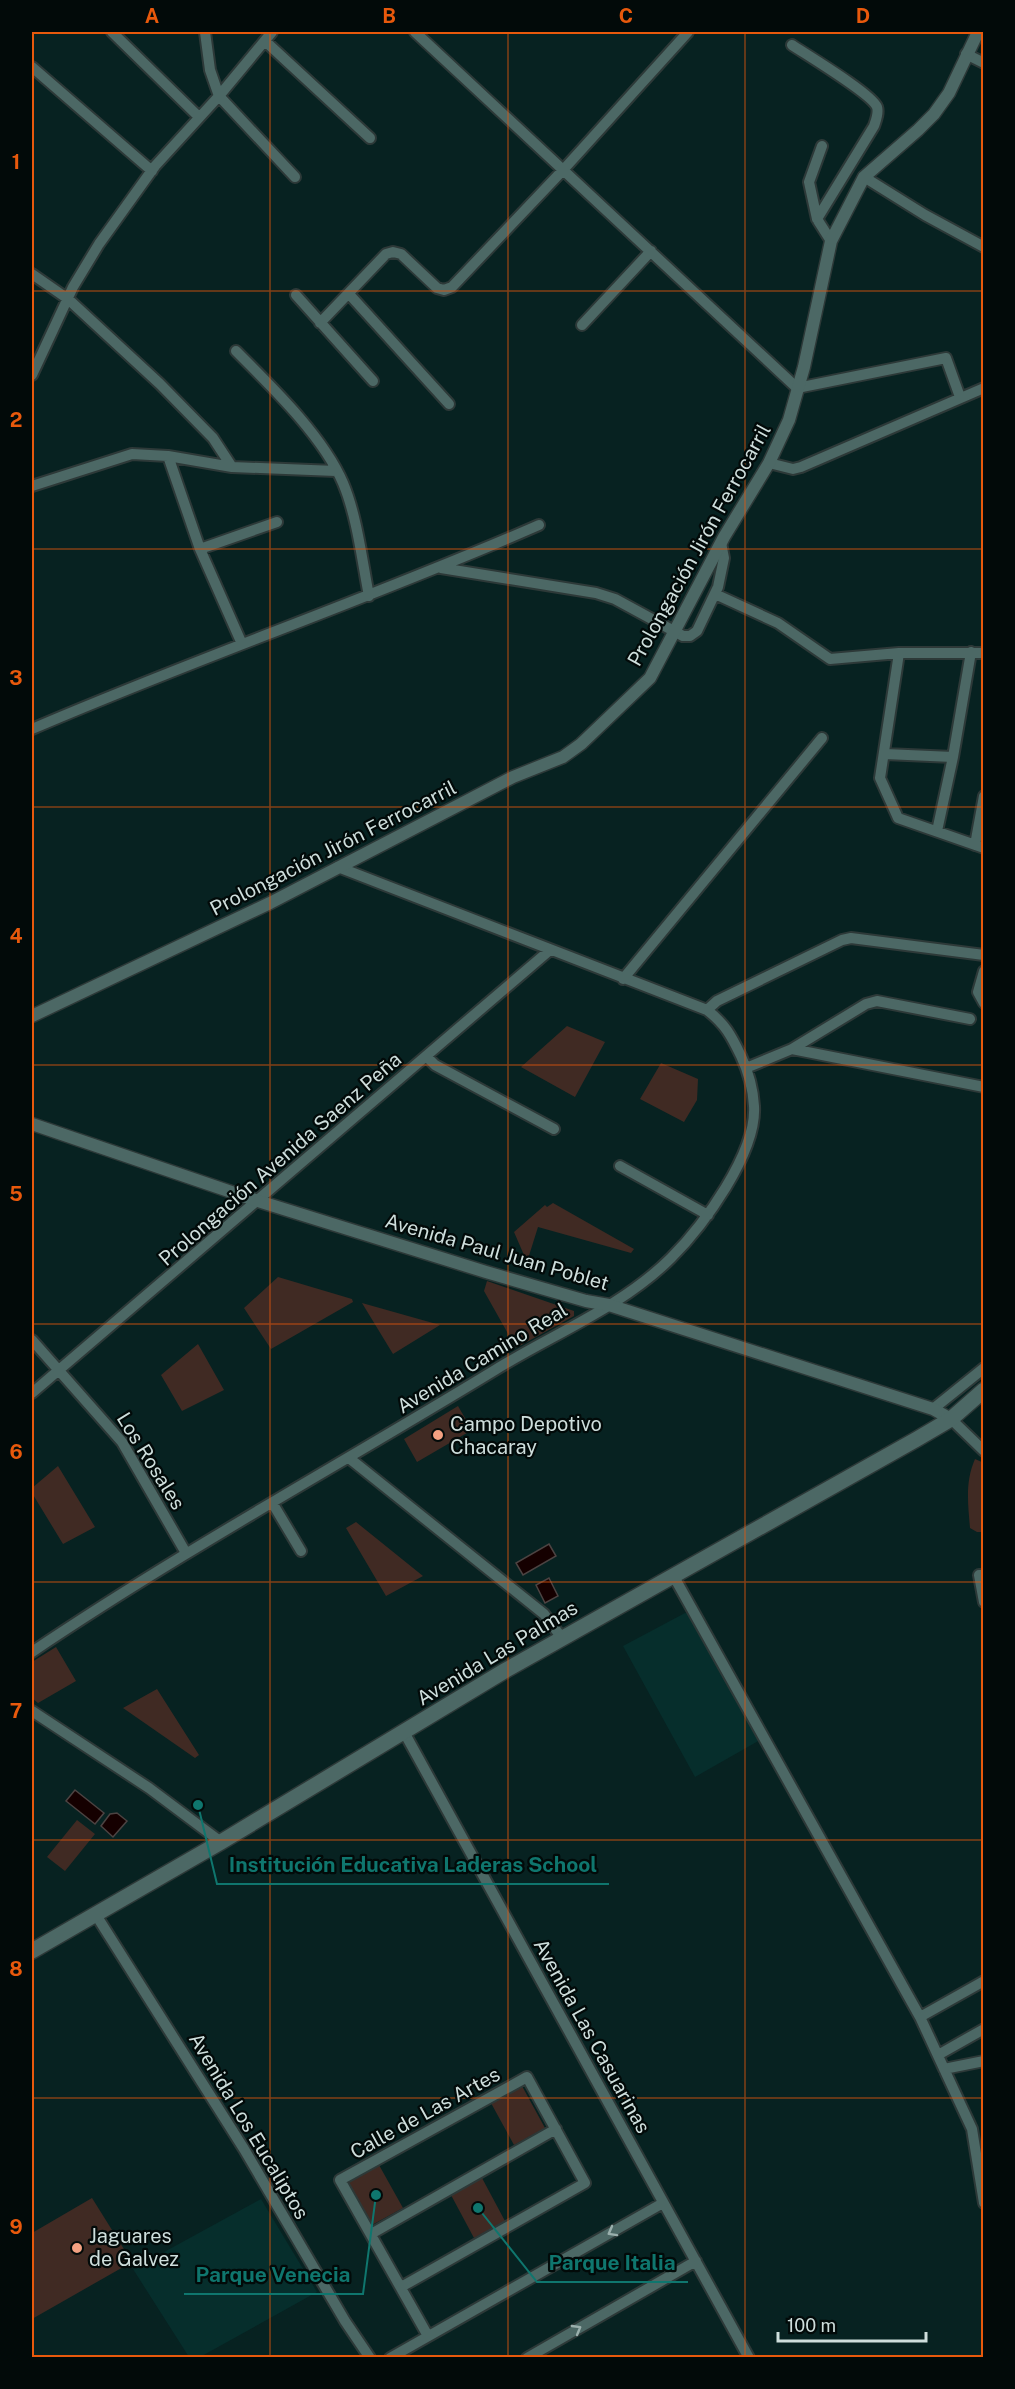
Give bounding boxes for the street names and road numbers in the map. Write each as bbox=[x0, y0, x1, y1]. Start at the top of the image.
street label: Prolongación Jirón Ferrocarril bbox=[622, 420, 776, 670]
street label: Prolongación Jirón Ferrocarril bbox=[206, 775, 460, 921]
street label: Prolongación Avenida Saenz Peña bbox=[154, 1047, 406, 1271]
street label: Avenida Paul Juan Poblet bbox=[382, 1209, 612, 1295]
street label: Avenida Camino Real bbox=[392, 1298, 572, 1418]
street label: Los Rosales bbox=[112, 1408, 190, 1514]
street label: Avenida Las Palmas bbox=[412, 1595, 582, 1711]
street label: Avenida Las Casuarinas bbox=[529, 1935, 655, 2137]
street label: Avenida Los Eucaliptos bbox=[184, 2029, 314, 2223]
street label: Calle de Las Artes bbox=[346, 2062, 504, 2164]

